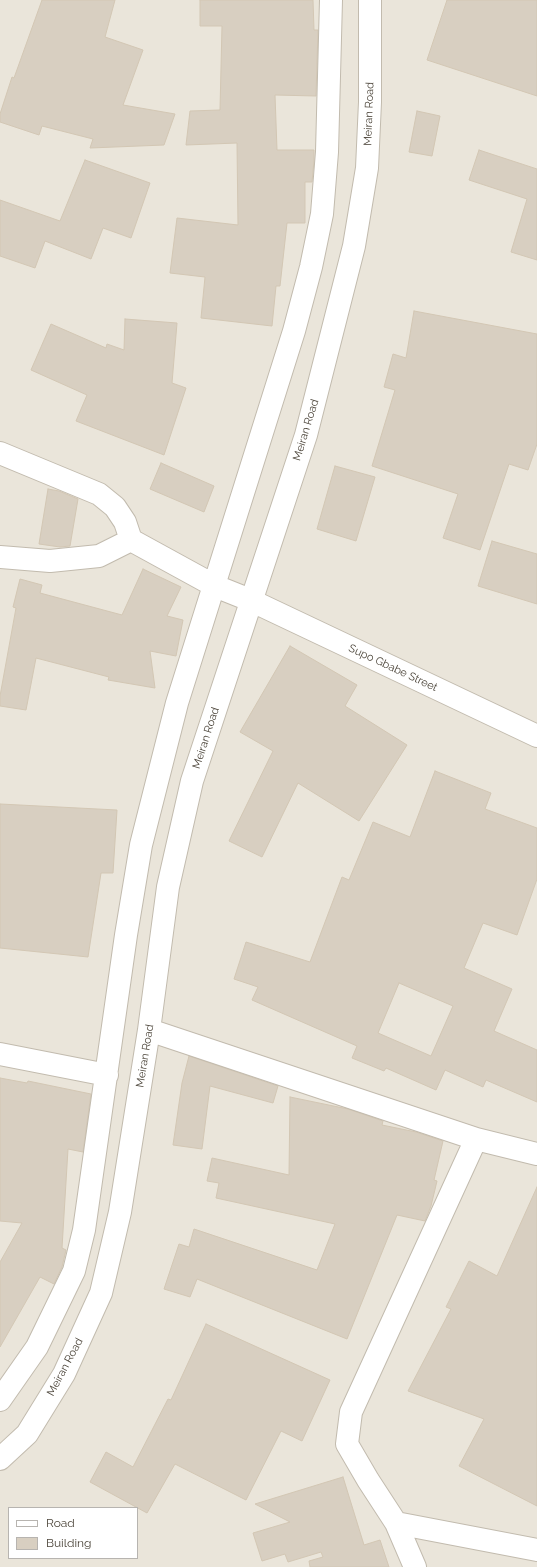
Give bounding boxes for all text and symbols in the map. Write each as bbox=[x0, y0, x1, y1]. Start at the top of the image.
street label: Meiran Road bbox=[361, 82, 377, 146]
street label: Meiran Road bbox=[290, 398, 322, 462]
street label: Supo Gbabe Street bbox=[346, 642, 440, 694]
street label: Meiran Road bbox=[190, 706, 222, 770]
street label: Meiran Road bbox=[133, 1023, 157, 1089]
street label: Meiran Road bbox=[44, 1336, 86, 1398]
legend bbox=[8, 1507, 138, 1559]
text: Road bbox=[46, 1516, 75, 1530]
text: Building bbox=[46, 1536, 92, 1550]

